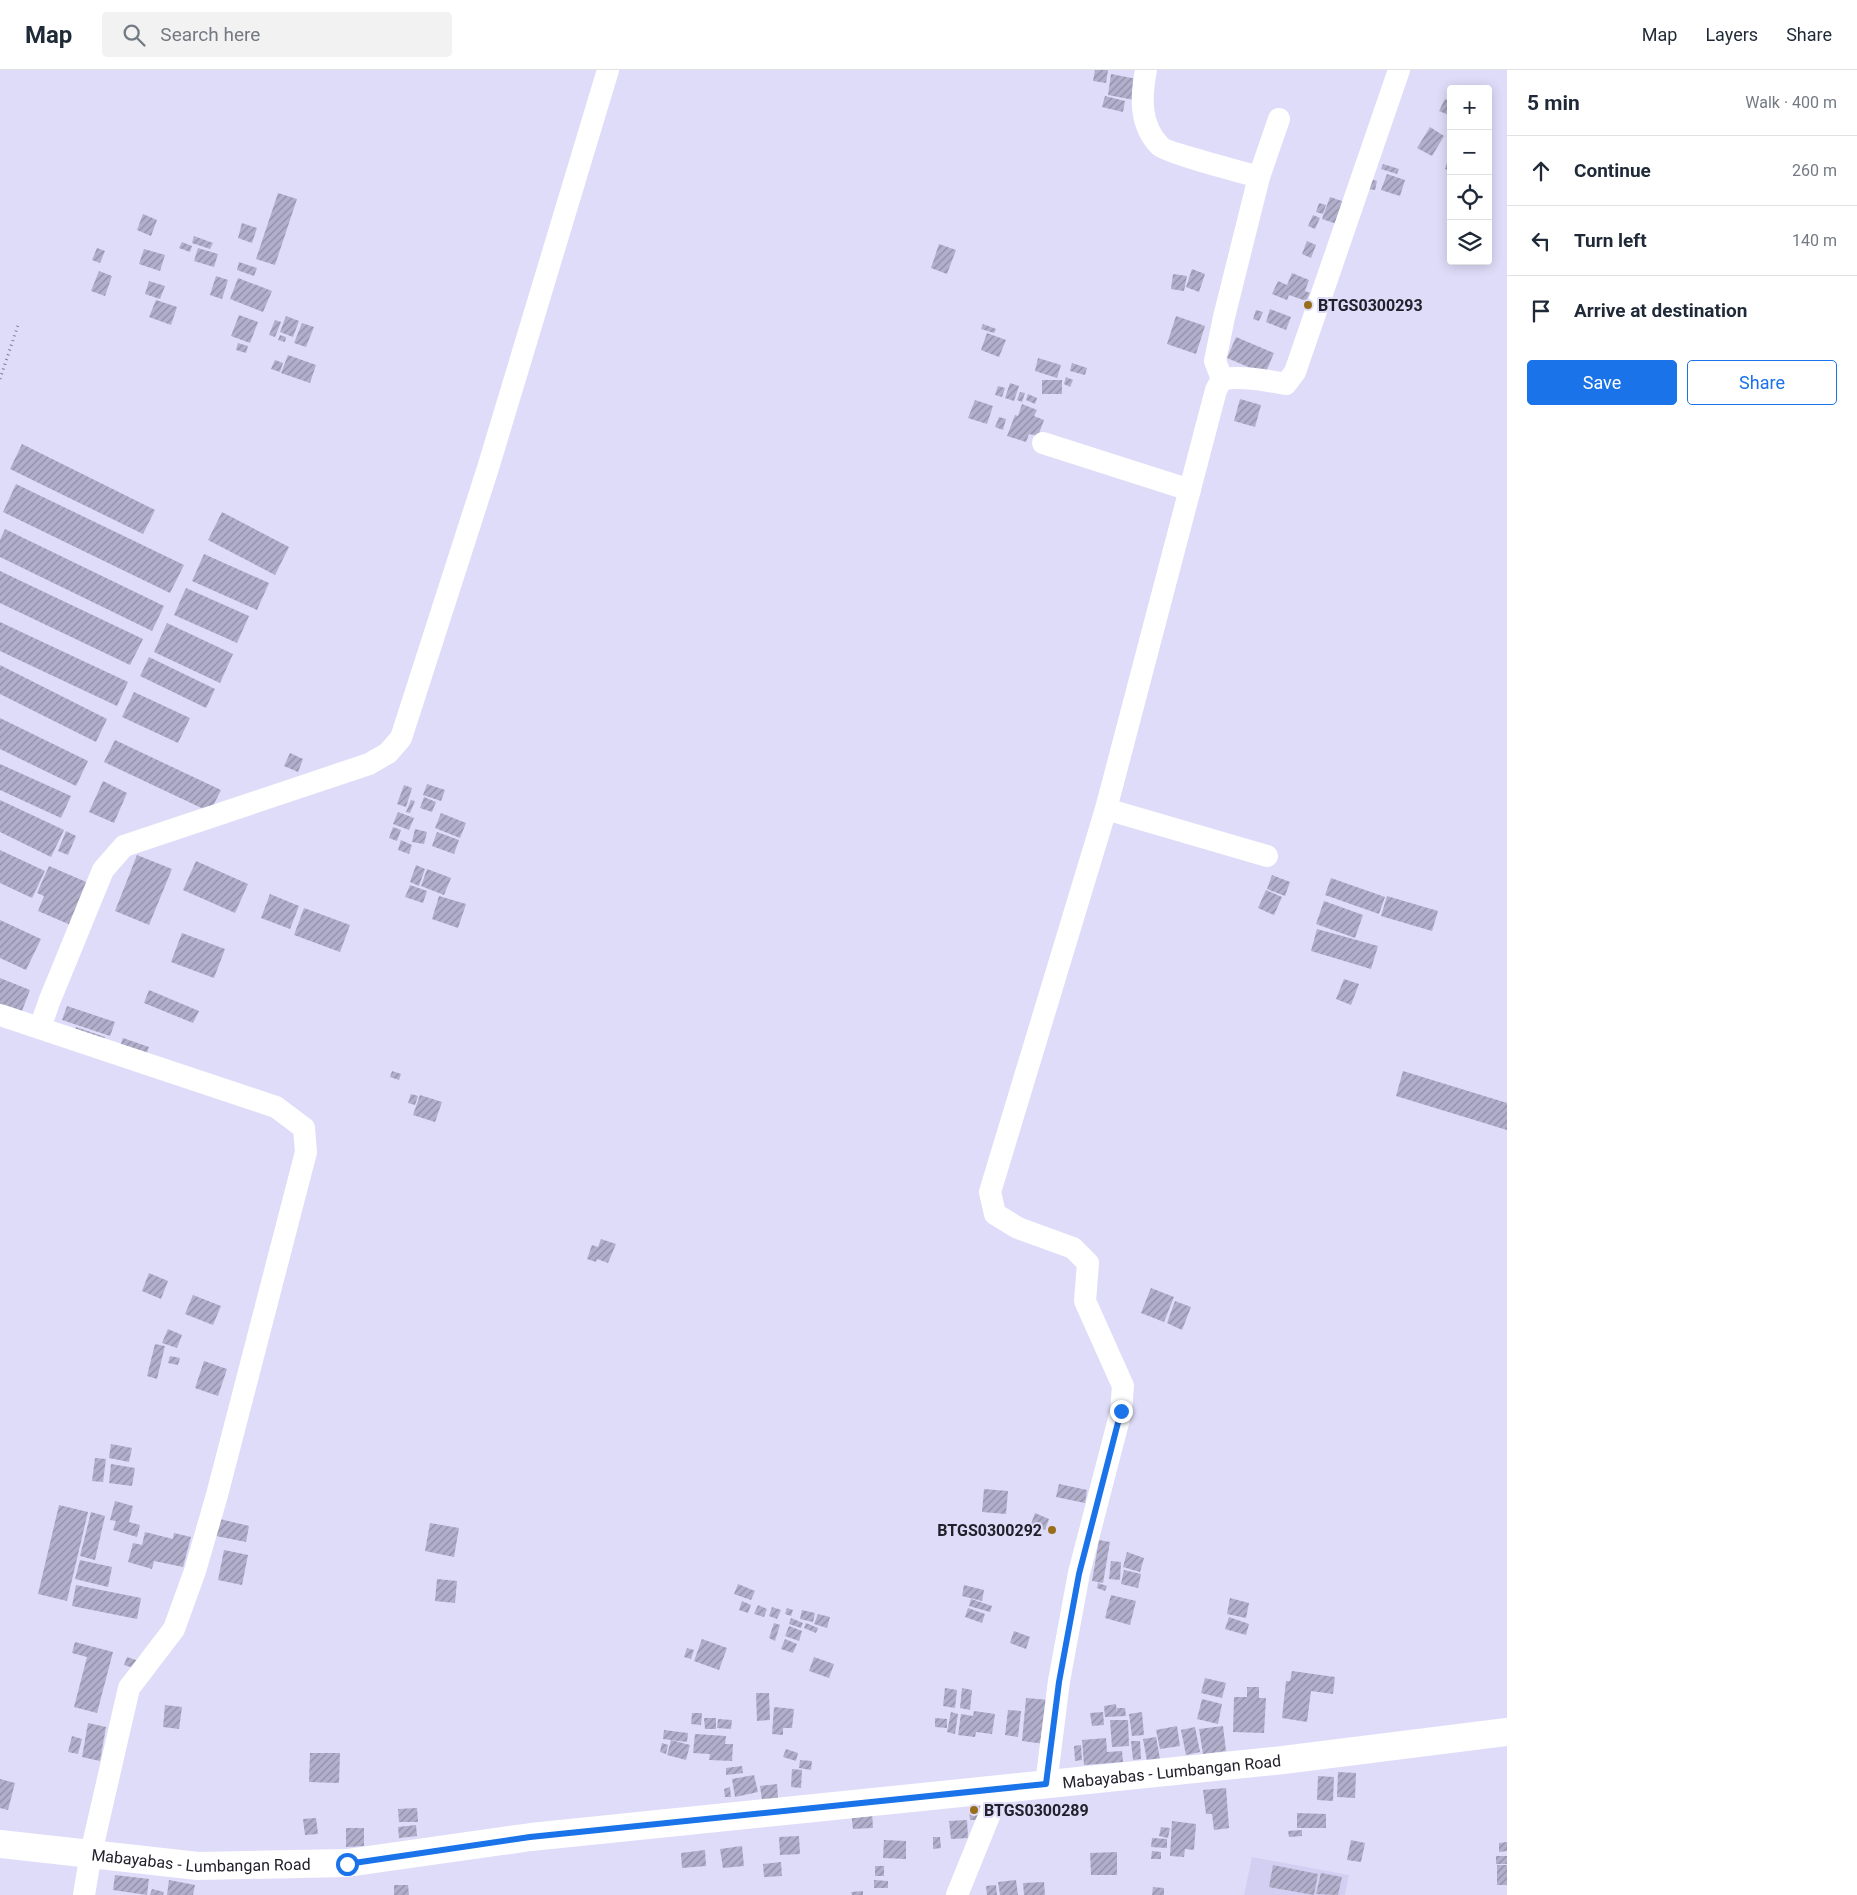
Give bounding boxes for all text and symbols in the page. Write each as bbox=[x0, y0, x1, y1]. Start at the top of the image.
search box bbox=[102, 12, 452, 57]
text: Map bbox=[25, 21, 72, 49]
icon: search bbox=[120, 21, 148, 49]
text: Search here bbox=[160, 23, 260, 46]
text: Map bbox=[1642, 24, 1677, 45]
text: Layers bbox=[1705, 24, 1758, 45]
text: Share bbox=[1786, 24, 1832, 45]
map controls bbox=[1447, 85, 1492, 265]
button: + bbox=[1447, 85, 1492, 130]
text: 5 min bbox=[1527, 91, 1580, 115]
text: Walk · 400 m bbox=[1745, 93, 1837, 112]
button: − bbox=[1447, 130, 1492, 175]
icon: ahead bbox=[1527, 157, 1555, 185]
text: Continue bbox=[1574, 159, 1651, 182]
text: 260 m bbox=[1792, 161, 1837, 180]
button: locate bbox=[1447, 175, 1492, 220]
button: layers bbox=[1447, 220, 1492, 265]
icon: left bbox=[1527, 227, 1555, 255]
text: Turn left bbox=[1574, 229, 1647, 252]
text: 140 m bbox=[1792, 231, 1837, 250]
place label: BTGS0300293 bbox=[1318, 296, 1423, 315]
icon: arrive bbox=[1527, 297, 1555, 325]
marker: BTGS0300293 bbox=[1302, 299, 1314, 311]
text: Arrive at destination bbox=[1574, 299, 1747, 322]
button: Save bbox=[1527, 360, 1677, 405]
button: Share bbox=[1687, 360, 1837, 405]
route end bbox=[1110, 1400, 1133, 1423]
place label: BTGS0300292 bbox=[937, 1521, 1042, 1540]
marker: BTGS0300292 bbox=[1046, 1524, 1058, 1536]
street label: Mabayabas - Lumbangan Road bbox=[1061, 1751, 1282, 1793]
place label: BTGS0300289 bbox=[984, 1801, 1089, 1820]
marker: BTGS0300289 bbox=[968, 1804, 980, 1816]
street label: Mabayabas - Lumbangan Road bbox=[91, 1845, 311, 1876]
route start bbox=[336, 1853, 359, 1876]

